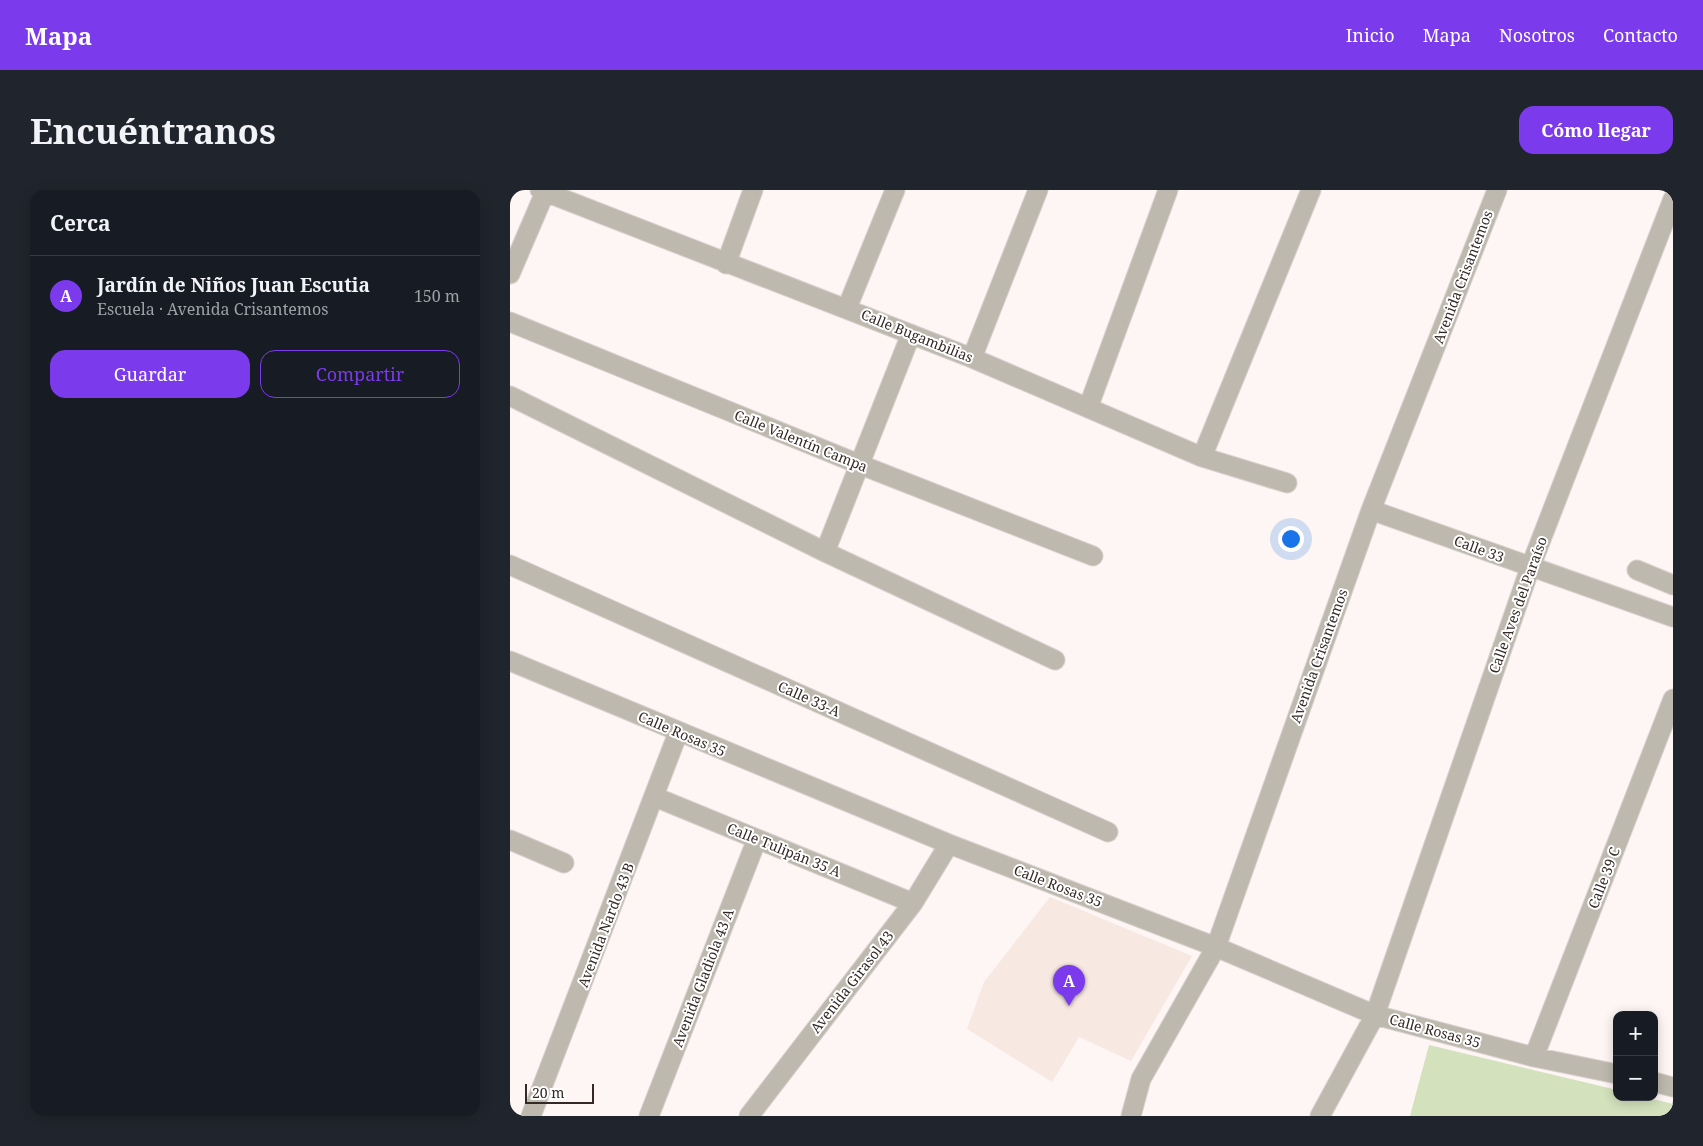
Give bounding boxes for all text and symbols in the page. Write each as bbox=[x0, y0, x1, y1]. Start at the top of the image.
text: Mapa bbox=[25, 19, 92, 52]
text: Inicio bbox=[1346, 23, 1395, 47]
text: Mapa bbox=[1423, 23, 1471, 47]
text: Nosotros bbox=[1499, 23, 1575, 47]
text: Contacto bbox=[1603, 23, 1678, 47]
button: Cómo llegar bbox=[1519, 106, 1673, 154]
text: Encuéntranos bbox=[30, 107, 276, 154]
street label: Avenida Crisantemos bbox=[1428, 208, 1497, 346]
text: Cerca bbox=[50, 209, 111, 237]
text: Jardín de Niños Juan Escutia bbox=[97, 272, 370, 298]
text: A bbox=[60, 285, 72, 307]
text: 150 m bbox=[414, 285, 460, 307]
text: Escuela · Avenida Crisantemos bbox=[97, 298, 328, 320]
street label: Calle Bugambilias bbox=[858, 304, 976, 367]
button: Guardar bbox=[50, 350, 250, 398]
button: Compartir bbox=[260, 350, 460, 398]
street label: Calle Valentín Campa bbox=[732, 405, 871, 476]
your location bbox=[1278, 526, 1304, 552]
street label: Calle 33 bbox=[1452, 531, 1507, 566]
street label: Calle Aves del Paraíso bbox=[1484, 534, 1551, 676]
street label: Avenida Crisantemos bbox=[1285, 586, 1352, 725]
street label: Calle 33-A bbox=[775, 676, 843, 721]
street label: Calle Rosas 35 bbox=[636, 707, 729, 761]
street label: Calle Tulipán 35 A bbox=[725, 818, 844, 881]
street label: Calle 39 C bbox=[1583, 844, 1624, 911]
street label: Avenida Nardo 43 B bbox=[573, 860, 638, 990]
street label: Calle Rosas 35 bbox=[1011, 860, 1105, 911]
street label: Avenida Gladiola 43 A bbox=[667, 906, 738, 1050]
street label: Avenida Girasol 43 bbox=[806, 926, 898, 1037]
pin: A bbox=[1053, 965, 1085, 1006]
street label: Calle Rosas 35 bbox=[1388, 1009, 1483, 1052]
map controls bbox=[1613, 1011, 1658, 1101]
button: + bbox=[1613, 1011, 1658, 1056]
button: − bbox=[1613, 1056, 1658, 1101]
scale bar bbox=[525, 1081, 594, 1104]
text: 20 m bbox=[532, 1083, 565, 1102]

